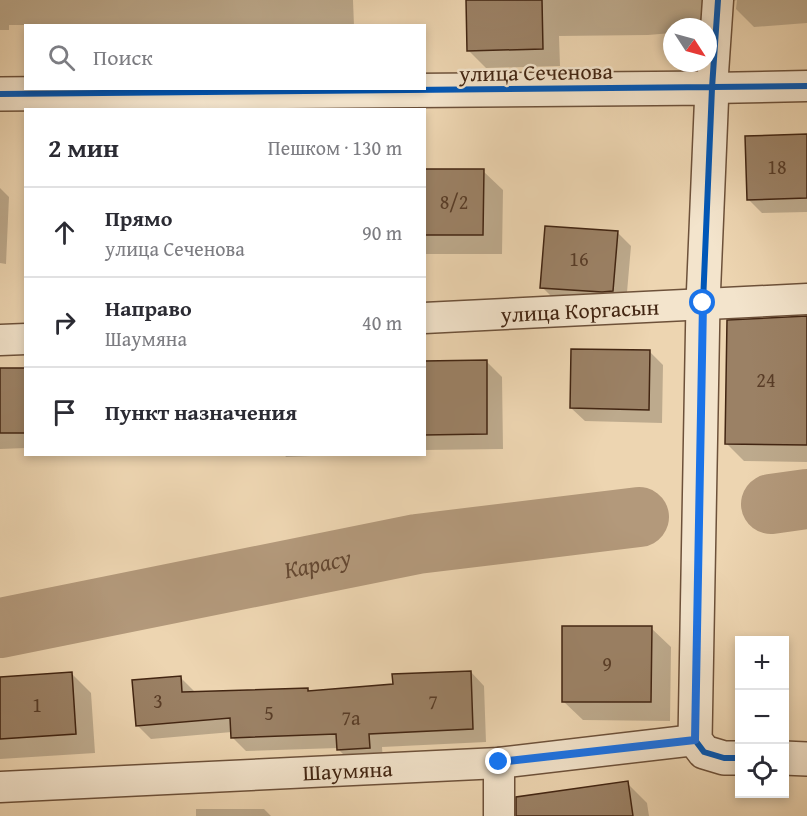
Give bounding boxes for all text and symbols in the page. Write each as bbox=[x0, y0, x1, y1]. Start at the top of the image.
north arrow bbox=[663, 18, 717, 72]
search box bbox=[24, 24, 426, 90]
icon: search bbox=[45, 41, 78, 74]
text: Поиск bbox=[93, 41, 153, 73]
street label: улица Сеченова bbox=[458, 55, 614, 89]
text: 2 мин bbox=[48, 128, 119, 167]
text: Пешком · 130 m bbox=[268, 133, 402, 162]
house number: 18 bbox=[767, 152, 787, 181]
house number: 8/2 bbox=[440, 187, 468, 216]
text: Прямо bbox=[105, 202, 172, 234]
icon: ahead bbox=[48, 216, 81, 249]
text: 90 m bbox=[362, 218, 402, 247]
text: улица Сеченова bbox=[105, 234, 245, 263]
house number: 16 bbox=[569, 244, 589, 273]
route start bbox=[689, 289, 715, 315]
street label: улица Коргасын bbox=[499, 290, 660, 330]
text: Направо bbox=[105, 292, 192, 324]
icon: right bbox=[48, 306, 81, 339]
text: 40 m bbox=[362, 308, 402, 337]
text: Шаумяна bbox=[105, 324, 187, 353]
house number: 24 bbox=[756, 365, 776, 394]
icon: arrive bbox=[48, 396, 81, 429]
text: Пункт назначения bbox=[105, 396, 297, 428]
water label: Карасу bbox=[281, 540, 354, 587]
map controls bbox=[735, 636, 789, 798]
button: + bbox=[735, 636, 789, 690]
house number: 9 bbox=[602, 649, 612, 678]
house number: 3 bbox=[153, 686, 163, 715]
house number: 7 bbox=[428, 687, 438, 716]
house number: 1 bbox=[32, 690, 42, 719]
button: − bbox=[735, 690, 789, 744]
house number: 5 bbox=[264, 698, 274, 727]
house number: 7а bbox=[341, 703, 361, 732]
button: locate bbox=[735, 744, 789, 798]
route end bbox=[485, 748, 511, 774]
street label: Шаумяна bbox=[302, 752, 394, 788]

